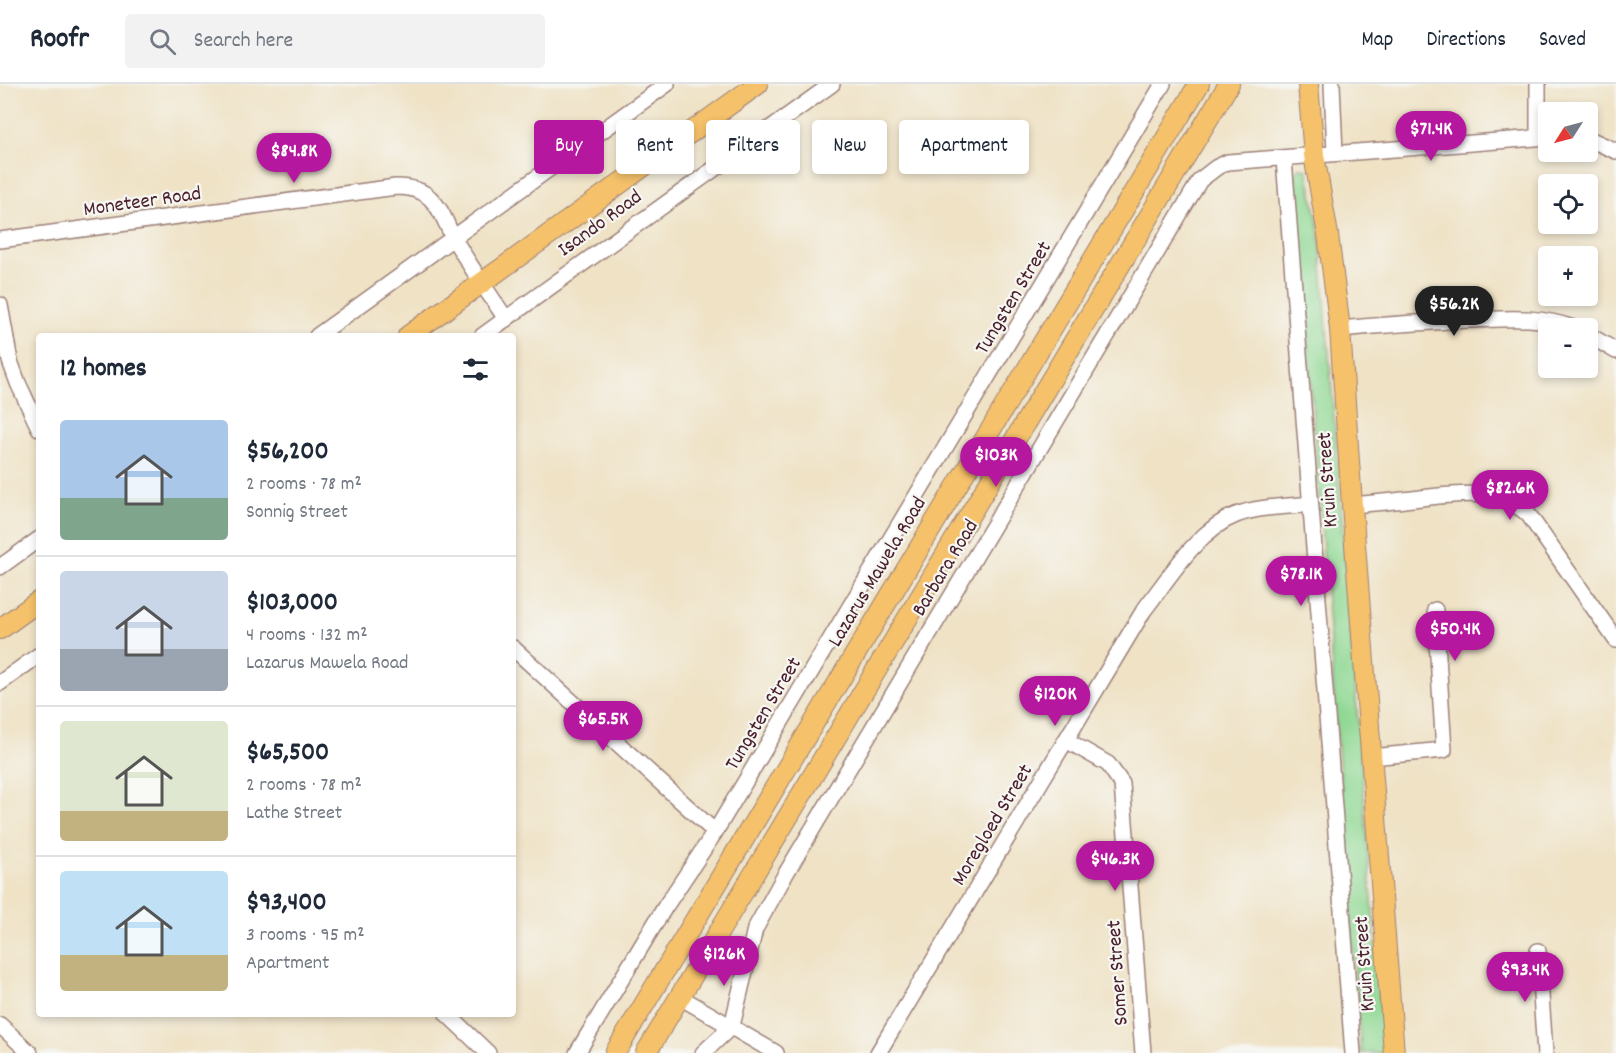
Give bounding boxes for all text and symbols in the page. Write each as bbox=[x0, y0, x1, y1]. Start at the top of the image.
search box bbox=[125, 14, 545, 68]
text: Roofr bbox=[30, 21, 89, 61]
icon: search bbox=[146, 25, 179, 58]
text: Search here bbox=[194, 26, 293, 57]
text: Map bbox=[1362, 26, 1393, 56]
text: Directions bbox=[1426, 26, 1506, 56]
text: Saved bbox=[1539, 26, 1586, 56]
north arrow bbox=[1538, 102, 1598, 162]
map controls bbox=[1538, 102, 1598, 378]
pin: $71.4K bbox=[1382, 111, 1480, 162]
text: $71.4K bbox=[1409, 116, 1453, 144]
chip: Buy bbox=[534, 120, 604, 174]
chip: Rent bbox=[616, 120, 694, 174]
chip: Filters bbox=[706, 120, 800, 174]
chip: New bbox=[812, 120, 887, 174]
chip: Apartment bbox=[899, 120, 1029, 174]
pin: $84.8K bbox=[245, 133, 343, 184]
text: $84.8K bbox=[270, 138, 318, 166]
button: locate bbox=[1538, 174, 1598, 234]
street label: Moneteer Road bbox=[82, 180, 203, 226]
street label: Isando Road bbox=[552, 183, 649, 265]
street label: Tungsten Street bbox=[969, 236, 1060, 361]
button: + bbox=[1538, 246, 1598, 306]
pin: $56.2K bbox=[1405, 286, 1503, 337]
text: $56.2K bbox=[1429, 291, 1479, 319]
button: − bbox=[1538, 318, 1598, 378]
text: 12 homes bbox=[60, 351, 147, 388]
icon: filters bbox=[459, 353, 492, 386]
street label: Kruin Street bbox=[1311, 431, 1347, 529]
text: $56,200 bbox=[246, 434, 329, 471]
pin: $103K bbox=[954, 437, 1038, 488]
text: $103K bbox=[974, 442, 1018, 470]
icon: home bbox=[108, 444, 180, 516]
pin: $82.6K bbox=[1461, 470, 1559, 521]
text: 2 rooms · 78 m² bbox=[246, 471, 362, 499]
text: $82.6K bbox=[1485, 475, 1535, 503]
street label: Lazarus Mawela Road bbox=[822, 492, 935, 653]
text: Sonnig Street bbox=[246, 499, 348, 527]
street label: Barbara Road bbox=[906, 514, 987, 623]
pin: $78.1K bbox=[1252, 556, 1350, 607]
text: $78.1K bbox=[1280, 561, 1322, 589]
text: $103,000 bbox=[246, 585, 338, 622]
icon: home bbox=[108, 595, 180, 667]
pin: $50.4K bbox=[1406, 611, 1504, 662]
text: $50.4K bbox=[1429, 616, 1481, 644]
text: 4 rooms · 132 m² bbox=[246, 622, 368, 650]
text: Lazarus Mawela Road bbox=[246, 650, 408, 678]
street label: Tungsten Street bbox=[719, 652, 810, 777]
pin: $120K bbox=[1013, 676, 1097, 727]
text: $120K bbox=[1033, 681, 1077, 709]
pin: $65.5K bbox=[554, 701, 652, 752]
text: $65.5K bbox=[577, 706, 629, 734]
text: $65,500 bbox=[246, 735, 329, 772]
icon: home bbox=[108, 745, 180, 817]
street label: Moregloed Street bbox=[945, 759, 1042, 892]
text: 2 rooms · 78 m² bbox=[246, 772, 362, 800]
text: Lathe Street bbox=[246, 800, 342, 828]
pin: $46.3K bbox=[1066, 841, 1164, 892]
text: $46.3K bbox=[1090, 846, 1140, 874]
text: $93,400 bbox=[246, 885, 327, 922]
icon: home bbox=[108, 895, 180, 967]
street label: Kruin Street bbox=[1348, 915, 1384, 1013]
street label: Somer Street bbox=[1100, 919, 1138, 1027]
text: 3 rooms · 95 m² bbox=[246, 922, 365, 950]
pin: $126K bbox=[682, 936, 766, 987]
text: $126K bbox=[703, 941, 745, 969]
text: Apartment bbox=[246, 950, 329, 978]
pin: $93.4K bbox=[1476, 952, 1574, 1003]
text: $93.4K bbox=[1500, 957, 1550, 985]

